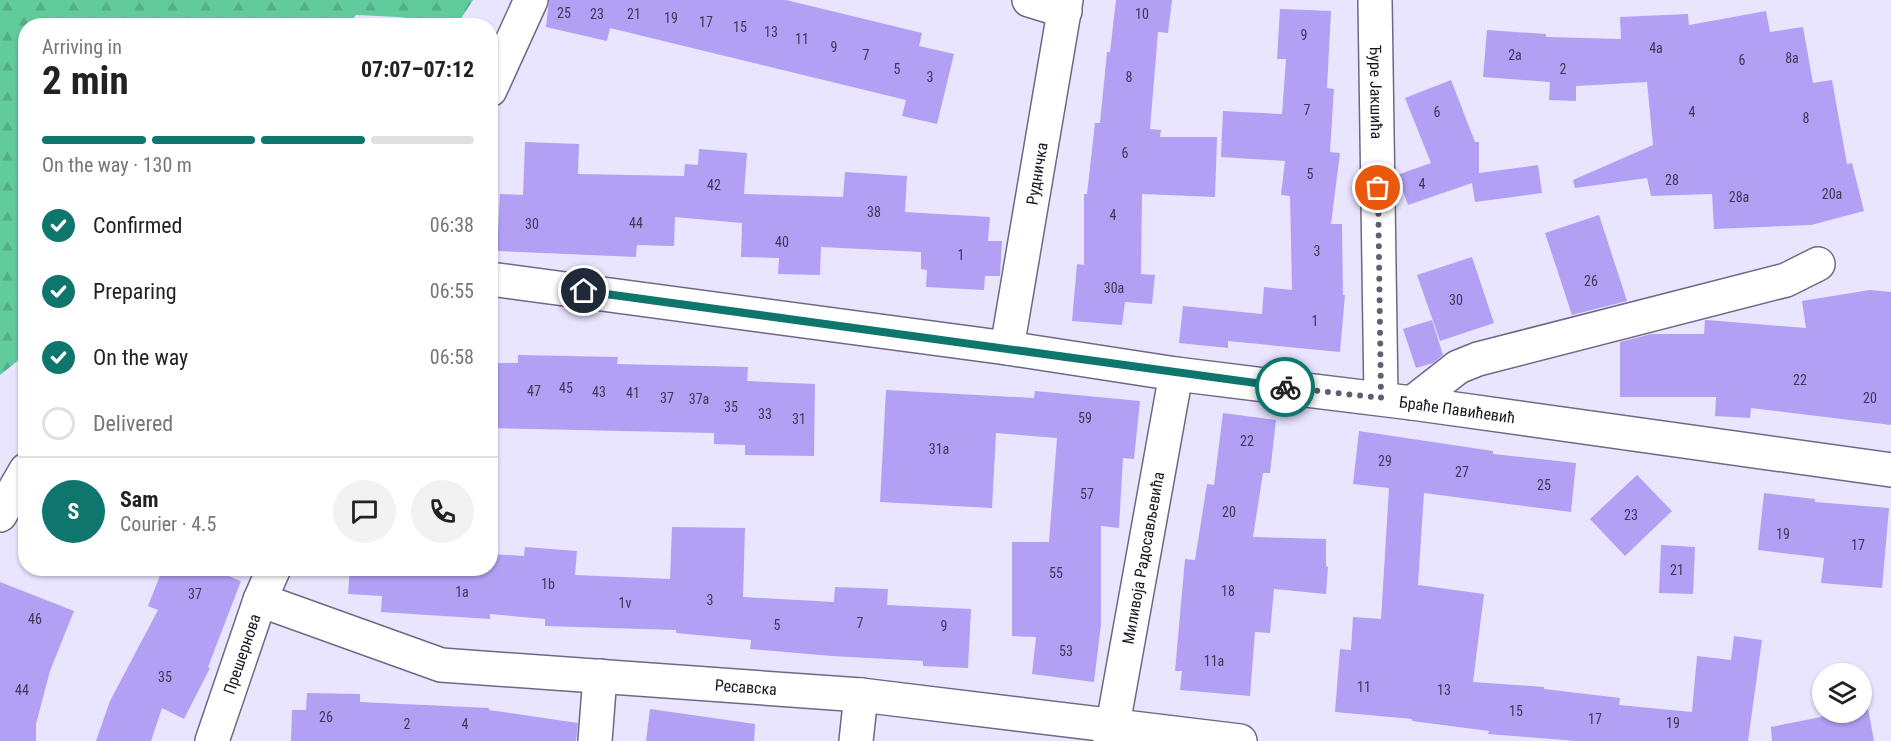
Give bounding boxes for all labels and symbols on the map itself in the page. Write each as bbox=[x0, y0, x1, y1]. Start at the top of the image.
house number: 25 bbox=[557, 5, 571, 21]
house number: 23 bbox=[590, 6, 604, 22]
house number: 21 bbox=[627, 6, 641, 22]
house number: 10 bbox=[1135, 6, 1149, 22]
house number: 19 bbox=[664, 10, 678, 26]
house number: 17 bbox=[699, 14, 713, 30]
house number: 15 bbox=[733, 19, 747, 35]
house number: 13 bbox=[764, 24, 778, 40]
house number: 9 bbox=[1301, 27, 1307, 43]
house number: 11 bbox=[795, 31, 809, 47]
house number: 9 bbox=[831, 39, 837, 55]
house number: 4a bbox=[1649, 40, 1663, 56]
street label: Ђуре Јакшића bbox=[1366, 45, 1387, 139]
house number: 7 bbox=[863, 47, 870, 63]
house number: 2a bbox=[1508, 47, 1522, 63]
house number: 8a bbox=[1785, 50, 1799, 66]
house number: 6 bbox=[1739, 52, 1746, 68]
house number: 5 bbox=[894, 61, 901, 77]
house number: 2 bbox=[1560, 61, 1567, 77]
house number: 3 bbox=[927, 69, 933, 85]
house number: 8 bbox=[1126, 69, 1133, 85]
house number: 7 bbox=[1304, 102, 1311, 118]
house number: 6 bbox=[1434, 104, 1441, 120]
house number: 4 bbox=[1689, 104, 1696, 120]
house number: 8 bbox=[1803, 110, 1810, 126]
street label: Рудничка bbox=[1022, 141, 1051, 206]
house number: 6 bbox=[1122, 145, 1129, 161]
pin bbox=[1352, 162, 1403, 213]
house number: 5 bbox=[1307, 166, 1314, 182]
house number: 28 bbox=[1665, 172, 1679, 188]
house number: 4 bbox=[1419, 176, 1426, 192]
house number: 42 bbox=[707, 177, 721, 193]
house number: 20a bbox=[1822, 186, 1842, 202]
house number: 28a bbox=[1729, 189, 1749, 205]
house number: 38 bbox=[867, 204, 881, 220]
house number: 4 bbox=[1110, 207, 1117, 223]
house number: 44 bbox=[629, 215, 643, 231]
house number: 30 bbox=[525, 216, 539, 232]
house number: 40 bbox=[775, 234, 789, 250]
house number: 3 bbox=[1314, 243, 1320, 259]
house number: 1 bbox=[958, 247, 964, 263]
pin bbox=[558, 265, 609, 316]
house number: 26 bbox=[1584, 273, 1598, 289]
house number: 30a bbox=[1104, 280, 1124, 296]
house number: 30 bbox=[1449, 292, 1463, 308]
house number: 1 bbox=[1312, 313, 1318, 329]
courier bbox=[1255, 357, 1315, 417]
house number: 22 bbox=[1793, 372, 1807, 388]
house number: 45 bbox=[559, 380, 573, 396]
house number: 47 bbox=[527, 383, 541, 399]
house number: 43 bbox=[592, 384, 606, 400]
house number: 41 bbox=[626, 385, 640, 401]
house number: 37 bbox=[660, 390, 674, 406]
house number: 20 bbox=[1863, 390, 1877, 406]
house number: 37a bbox=[689, 391, 709, 407]
street label: Браће Павићевић bbox=[1398, 392, 1516, 427]
house number: 35 bbox=[724, 399, 738, 415]
house number: 33 bbox=[758, 406, 772, 422]
house number: 59 bbox=[1078, 410, 1092, 426]
house number: 31 bbox=[792, 411, 806, 427]
house number: 22 bbox=[1240, 433, 1254, 449]
house number: 31a bbox=[929, 441, 949, 457]
house number: 29 bbox=[1378, 453, 1392, 469]
house number: 27 bbox=[1455, 464, 1469, 480]
street label: Миливоја Радосављевића bbox=[1118, 470, 1168, 646]
house number: 25 bbox=[1537, 477, 1551, 493]
house number: 57 bbox=[1080, 486, 1094, 502]
house number: 20 bbox=[1222, 504, 1236, 520]
house number: 23 bbox=[1624, 507, 1638, 523]
house number: 19 bbox=[1776, 526, 1790, 542]
house number: 17 bbox=[1851, 537, 1865, 553]
house number: 21 bbox=[1670, 562, 1684, 578]
house number: 55 bbox=[1049, 565, 1063, 581]
house number: 1b bbox=[541, 576, 555, 592]
house number: 18 bbox=[1221, 583, 1235, 599]
house number: 1a bbox=[455, 584, 469, 600]
house number: 37 bbox=[188, 586, 202, 602]
house number: 3 bbox=[707, 592, 713, 608]
house number: 1v bbox=[619, 595, 631, 611]
house number: 46 bbox=[28, 611, 42, 627]
street label: Прешернова bbox=[219, 611, 264, 697]
house number: 7 bbox=[857, 615, 864, 631]
house number: 5 bbox=[774, 617, 781, 633]
house number: 9 bbox=[941, 618, 947, 634]
house number: 53 bbox=[1059, 643, 1073, 659]
house number: 11a bbox=[1204, 653, 1224, 669]
house number: 35 bbox=[158, 669, 172, 685]
street label: Ресавска bbox=[714, 675, 778, 698]
house number: 11 bbox=[1357, 679, 1371, 695]
house number: 44 bbox=[15, 682, 29, 698]
house number: 13 bbox=[1437, 682, 1451, 698]
house number: 15 bbox=[1509, 703, 1523, 719]
house number: 26 bbox=[319, 709, 333, 725]
house number: 17 bbox=[1588, 711, 1602, 727]
house number: 19 bbox=[1666, 715, 1680, 731]
house number: 2 bbox=[404, 716, 411, 732]
house number: 4 bbox=[462, 716, 469, 732]

